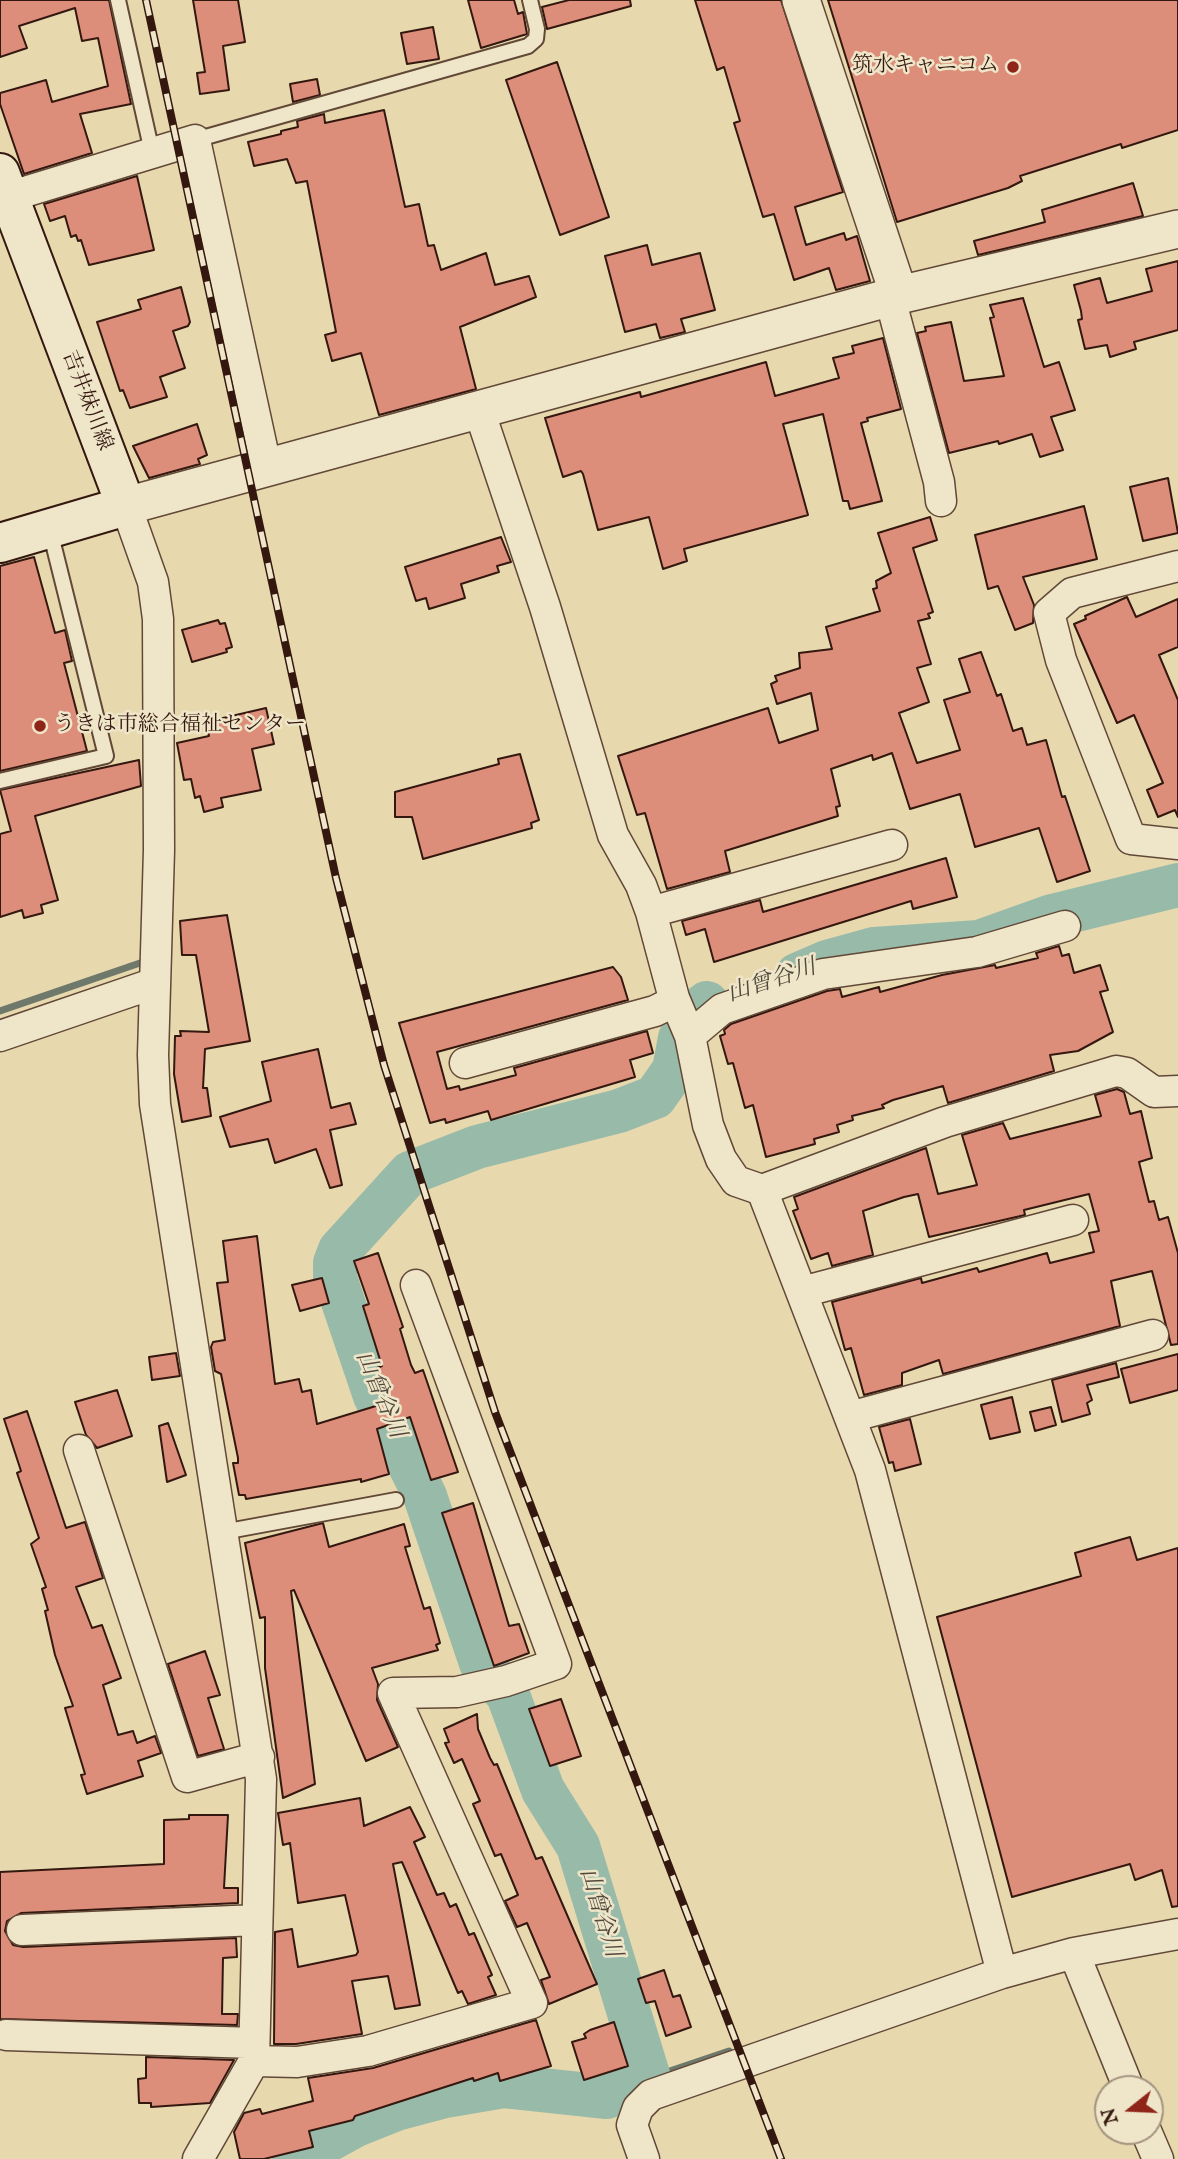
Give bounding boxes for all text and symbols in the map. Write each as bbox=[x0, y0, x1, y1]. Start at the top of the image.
place label: 筑水キャニコム bbox=[852, 54, 999, 80]
marker: 筑水キャニコム bbox=[1005, 59, 1021, 75]
street label: 吉井妹川線 bbox=[55, 347, 117, 455]
place label: うきは市総合福祉センター bbox=[54, 713, 306, 739]
marker: うきは市総合福祉センター bbox=[32, 718, 48, 734]
water label: 山曾谷川 bbox=[724, 955, 820, 1009]
water label: 山曾谷川 bbox=[348, 1347, 410, 1443]
water label: 山曾谷川 bbox=[572, 1865, 626, 1961]
north arrow bbox=[1094, 2075, 1164, 2145]
text: N bbox=[1097, 2104, 1125, 2127]

